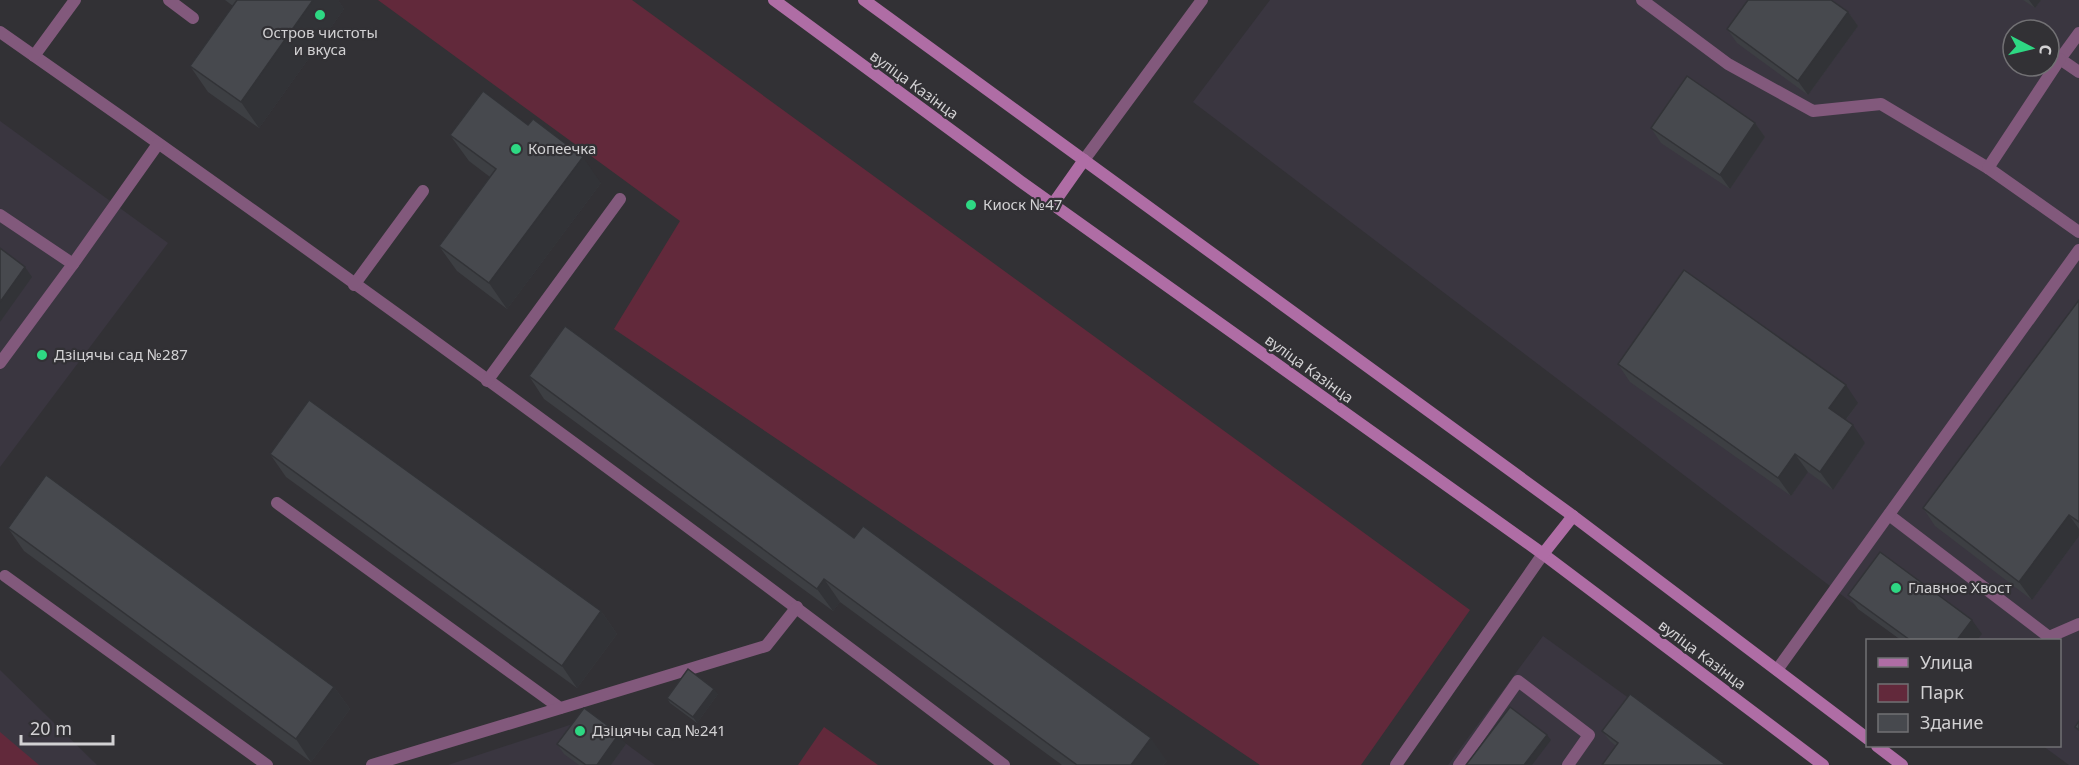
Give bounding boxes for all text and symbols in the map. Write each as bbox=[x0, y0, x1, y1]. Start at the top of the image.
marker: Остров чистоты и вкуса bbox=[313, 8, 327, 22]
north arrow bbox=[2001, 18, 2061, 78]
place label: Остров чистоты и вкуса bbox=[262, 22, 378, 59]
text: С bbox=[2034, 43, 2057, 56]
street label: вуліца Казінца bbox=[866, 45, 963, 123]
place label: Копеечка bbox=[528, 138, 596, 158]
marker: Копеечка bbox=[509, 142, 523, 156]
place label: Киоск №47 bbox=[983, 194, 1062, 214]
marker: Киоск №47 bbox=[964, 198, 978, 212]
street label: вуліца Казінца bbox=[1261, 329, 1358, 407]
place label: Дзіцячы сад №287 bbox=[54, 344, 188, 364]
marker: Дзіцячы сад №287 bbox=[35, 348, 49, 362]
place label: Главное Хвост bbox=[1908, 577, 2012, 597]
marker: Главное Хвост bbox=[1889, 581, 1903, 595]
street label: вуліца Казінца bbox=[1655, 615, 1750, 694]
legend bbox=[1866, 639, 2061, 747]
text: Улица bbox=[1920, 650, 1973, 674]
text: Парк bbox=[1920, 680, 1964, 704]
scale bar bbox=[21, 708, 112, 746]
text: Здание bbox=[1920, 710, 1984, 734]
text: 20 m bbox=[30, 716, 72, 740]
place label: Дзіцячы сад №241 bbox=[592, 720, 726, 740]
marker: Дзіцячы сад №241 bbox=[573, 724, 587, 738]

